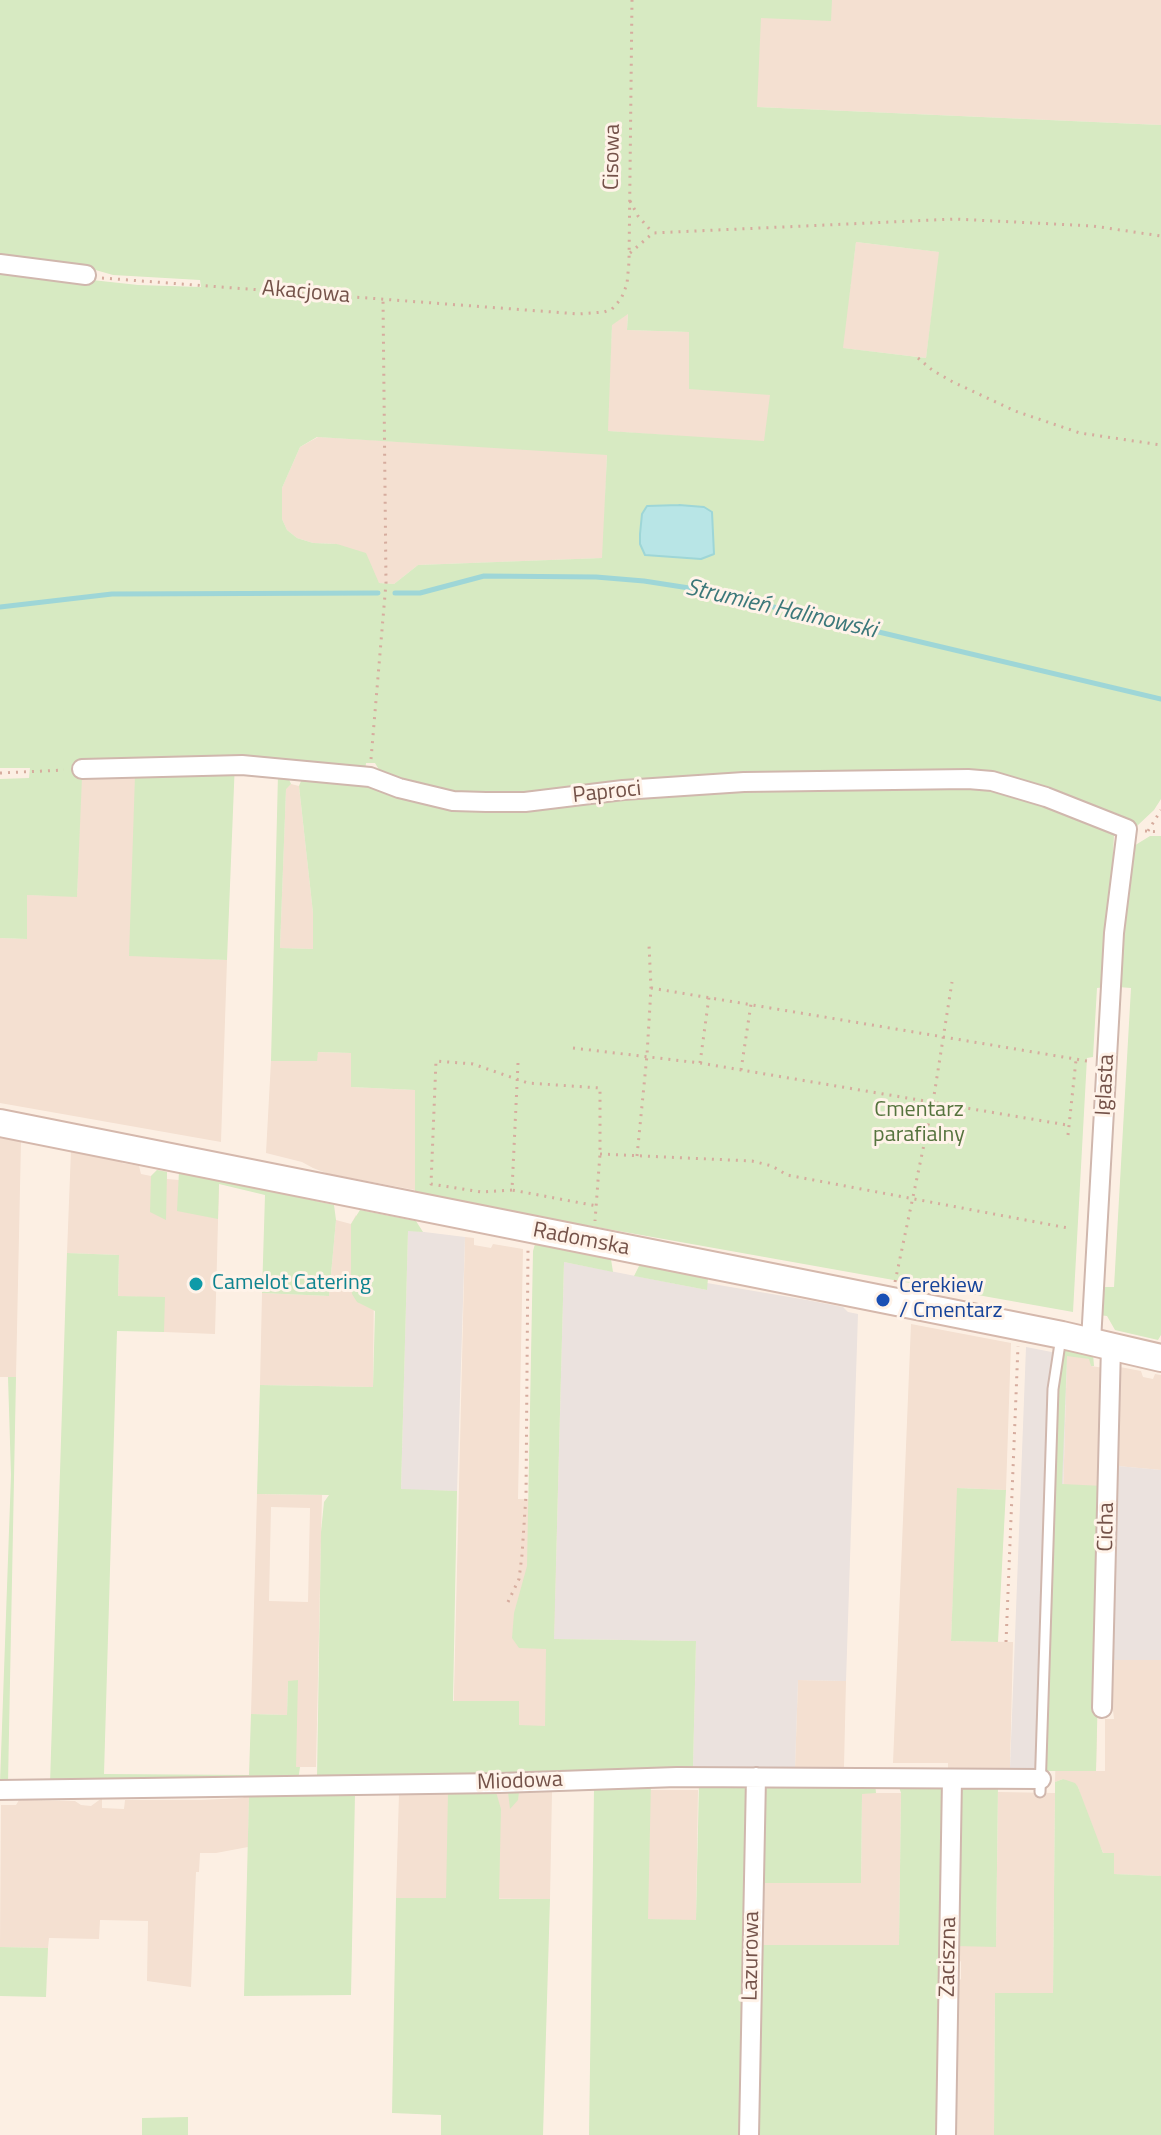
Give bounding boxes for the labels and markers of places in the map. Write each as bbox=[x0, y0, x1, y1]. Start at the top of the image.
place label: Camelot Catering bbox=[212, 1271, 371, 1297]
place label: Cerekiew / Cmentarz bbox=[899, 1274, 1002, 1326]
marker: Camelot Catering bbox=[187, 1275, 205, 1293]
marker: Cerekiew / Cmentarz bbox=[874, 1291, 892, 1309]

